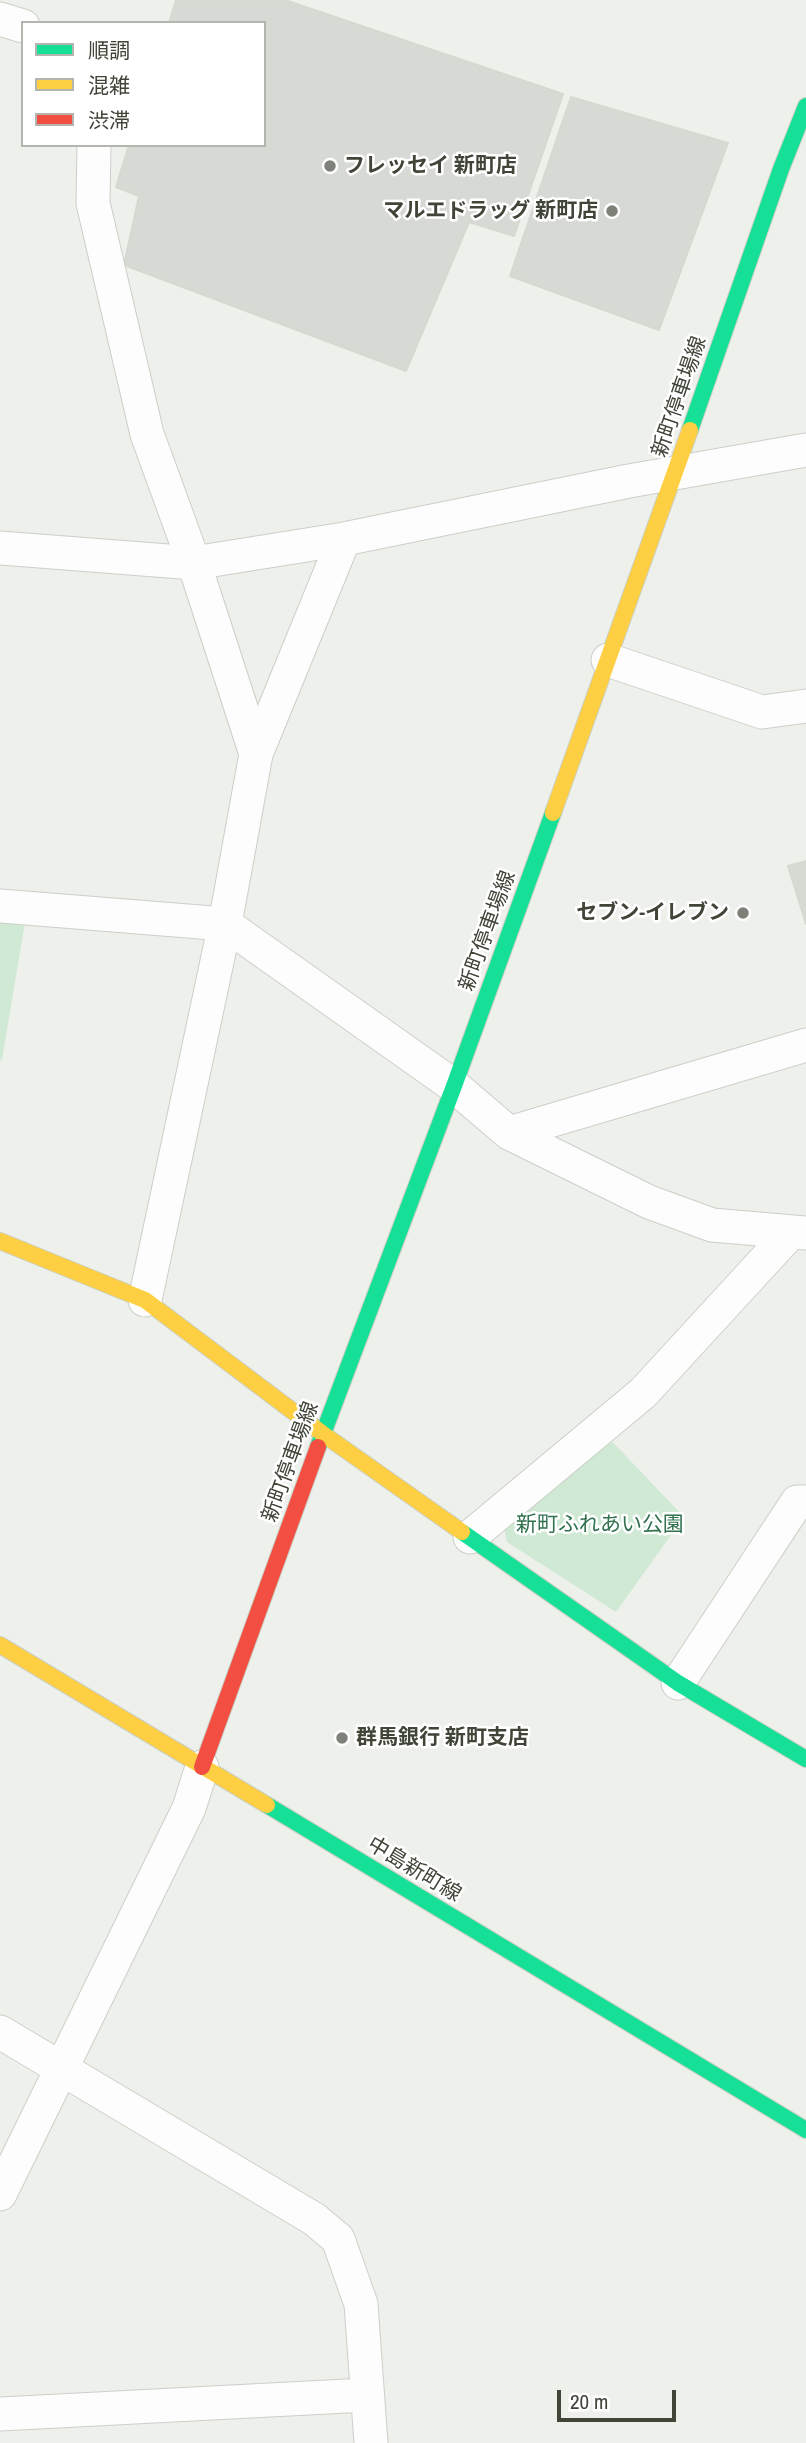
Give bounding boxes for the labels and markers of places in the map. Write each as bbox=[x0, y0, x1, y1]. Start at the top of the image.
place label: フレッセイ 新町店 bbox=[344, 153, 517, 179]
marker: フレッセイ 新町店 bbox=[322, 158, 338, 174]
place label: マルエドラッグ 新町店 bbox=[383, 198, 598, 224]
marker: マルエドラッグ 新町店 bbox=[604, 203, 620, 219]
place label: セブン-イレブン bbox=[576, 900, 729, 926]
marker: セブン-イレブン bbox=[735, 905, 751, 921]
place label: 群馬銀行 新町支店 bbox=[356, 1725, 529, 1751]
marker: 群馬銀行 新町支店 bbox=[334, 1730, 350, 1746]

